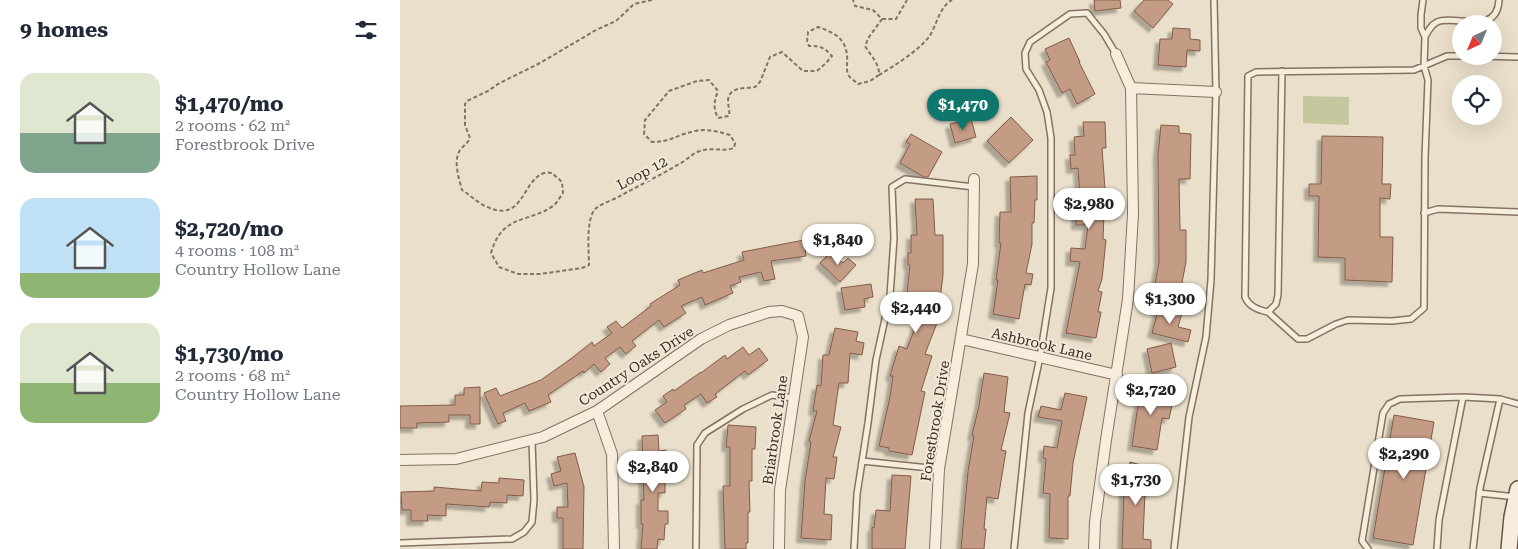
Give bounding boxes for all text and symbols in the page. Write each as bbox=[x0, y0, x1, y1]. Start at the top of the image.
north arrow bbox=[1452, 15, 1502, 65]
map controls bbox=[1452, 15, 1502, 125]
icon: filters bbox=[352, 16, 380, 44]
text: 9 homes bbox=[20, 18, 108, 42]
button: locate bbox=[1452, 75, 1502, 125]
pin: $1,470 bbox=[922, 88, 1004, 131]
text: $1,470/mo bbox=[175, 92, 284, 116]
icon: home bbox=[60, 93, 120, 153]
text: $1,470 bbox=[938, 95, 988, 114]
text: 2 rooms · 62 m² bbox=[175, 116, 290, 135]
text: Forestbrook Drive bbox=[175, 135, 315, 154]
street label: Loop 12 bbox=[614, 153, 670, 193]
pin: $2,980 bbox=[1048, 188, 1130, 230]
text: $2,980 bbox=[1064, 194, 1114, 213]
text: $2,720/mo bbox=[175, 217, 284, 241]
icon: home bbox=[60, 218, 120, 278]
pin: $1,840 bbox=[797, 224, 879, 266]
text: $1,840 bbox=[813, 230, 863, 249]
text: 4 rooms · 108 m² bbox=[175, 241, 299, 260]
text: Country Hollow Lane bbox=[175, 260, 341, 279]
pin: $1,300 bbox=[1129, 282, 1211, 325]
text: $1,300 bbox=[1145, 289, 1195, 308]
pin: $2,440 bbox=[875, 292, 957, 334]
text: $2,440 bbox=[891, 298, 941, 317]
street label: Country Oaks Drive bbox=[576, 323, 697, 409]
street label: Ashbrook Lane bbox=[990, 325, 1094, 363]
text: $1,730/mo bbox=[175, 342, 284, 366]
icon: home bbox=[60, 343, 120, 403]
street label: Forestbrook Drive bbox=[918, 359, 953, 483]
text: 2 rooms · 68 m² bbox=[175, 366, 290, 385]
street label: Briarbrook Lane bbox=[759, 374, 791, 486]
pin: $2,720 bbox=[1110, 374, 1192, 416]
text: $2,720 bbox=[1126, 380, 1176, 399]
text: Country Hollow Lane bbox=[175, 385, 341, 404]
pin: $2,290 bbox=[1363, 438, 1445, 480]
text: $2,290 bbox=[1379, 444, 1429, 463]
pin: $2,840 bbox=[612, 450, 694, 493]
text: $2,840 bbox=[628, 457, 678, 476]
pin: $1,730 bbox=[1095, 464, 1177, 506]
text: $1,730 bbox=[1111, 470, 1161, 489]

